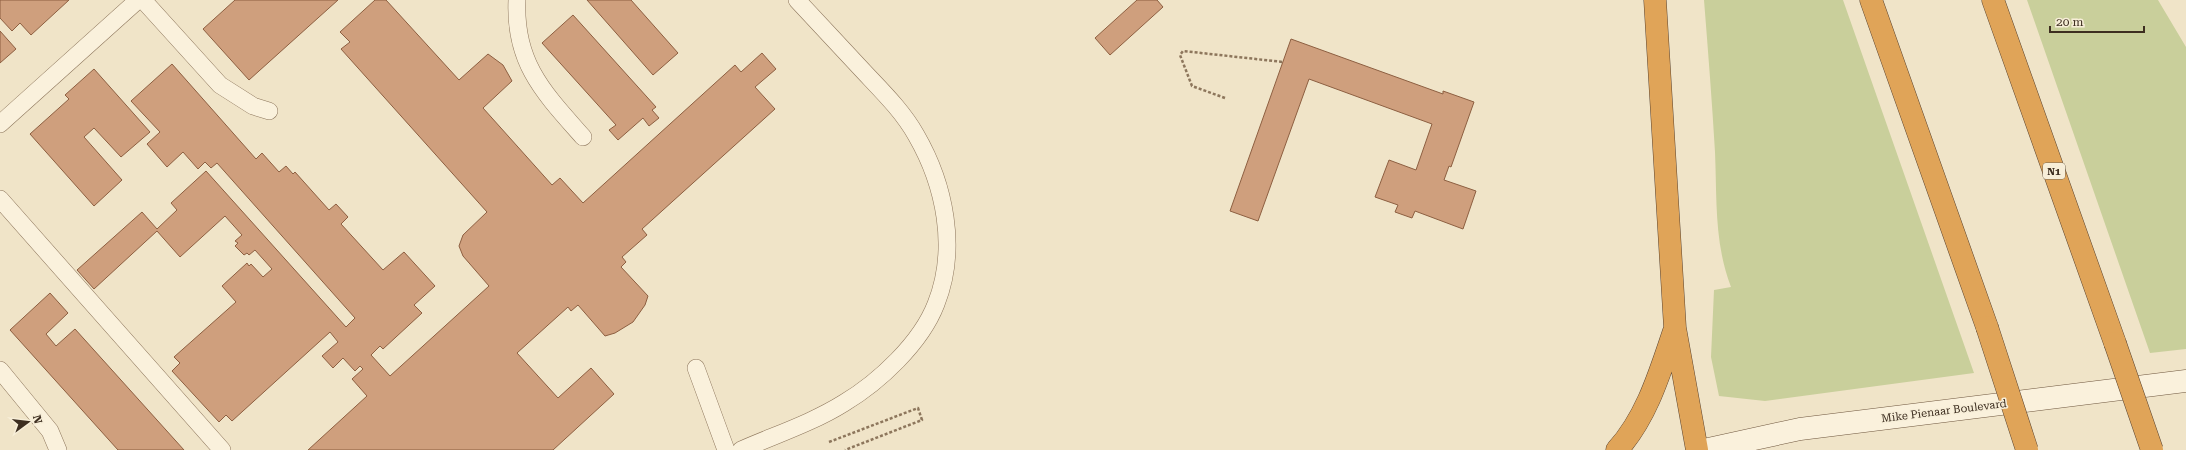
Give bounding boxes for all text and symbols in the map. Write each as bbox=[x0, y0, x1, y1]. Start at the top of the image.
scale bar bbox=[2050, 8, 2144, 34]
text: 20 m bbox=[2056, 15, 2083, 29]
road number: N1 bbox=[2043, 163, 2065, 179]
street label: Mike Pienaar Boulevard bbox=[1881, 397, 2007, 425]
north arrow bbox=[8, 402, 48, 442]
text: N bbox=[30, 414, 45, 426]

